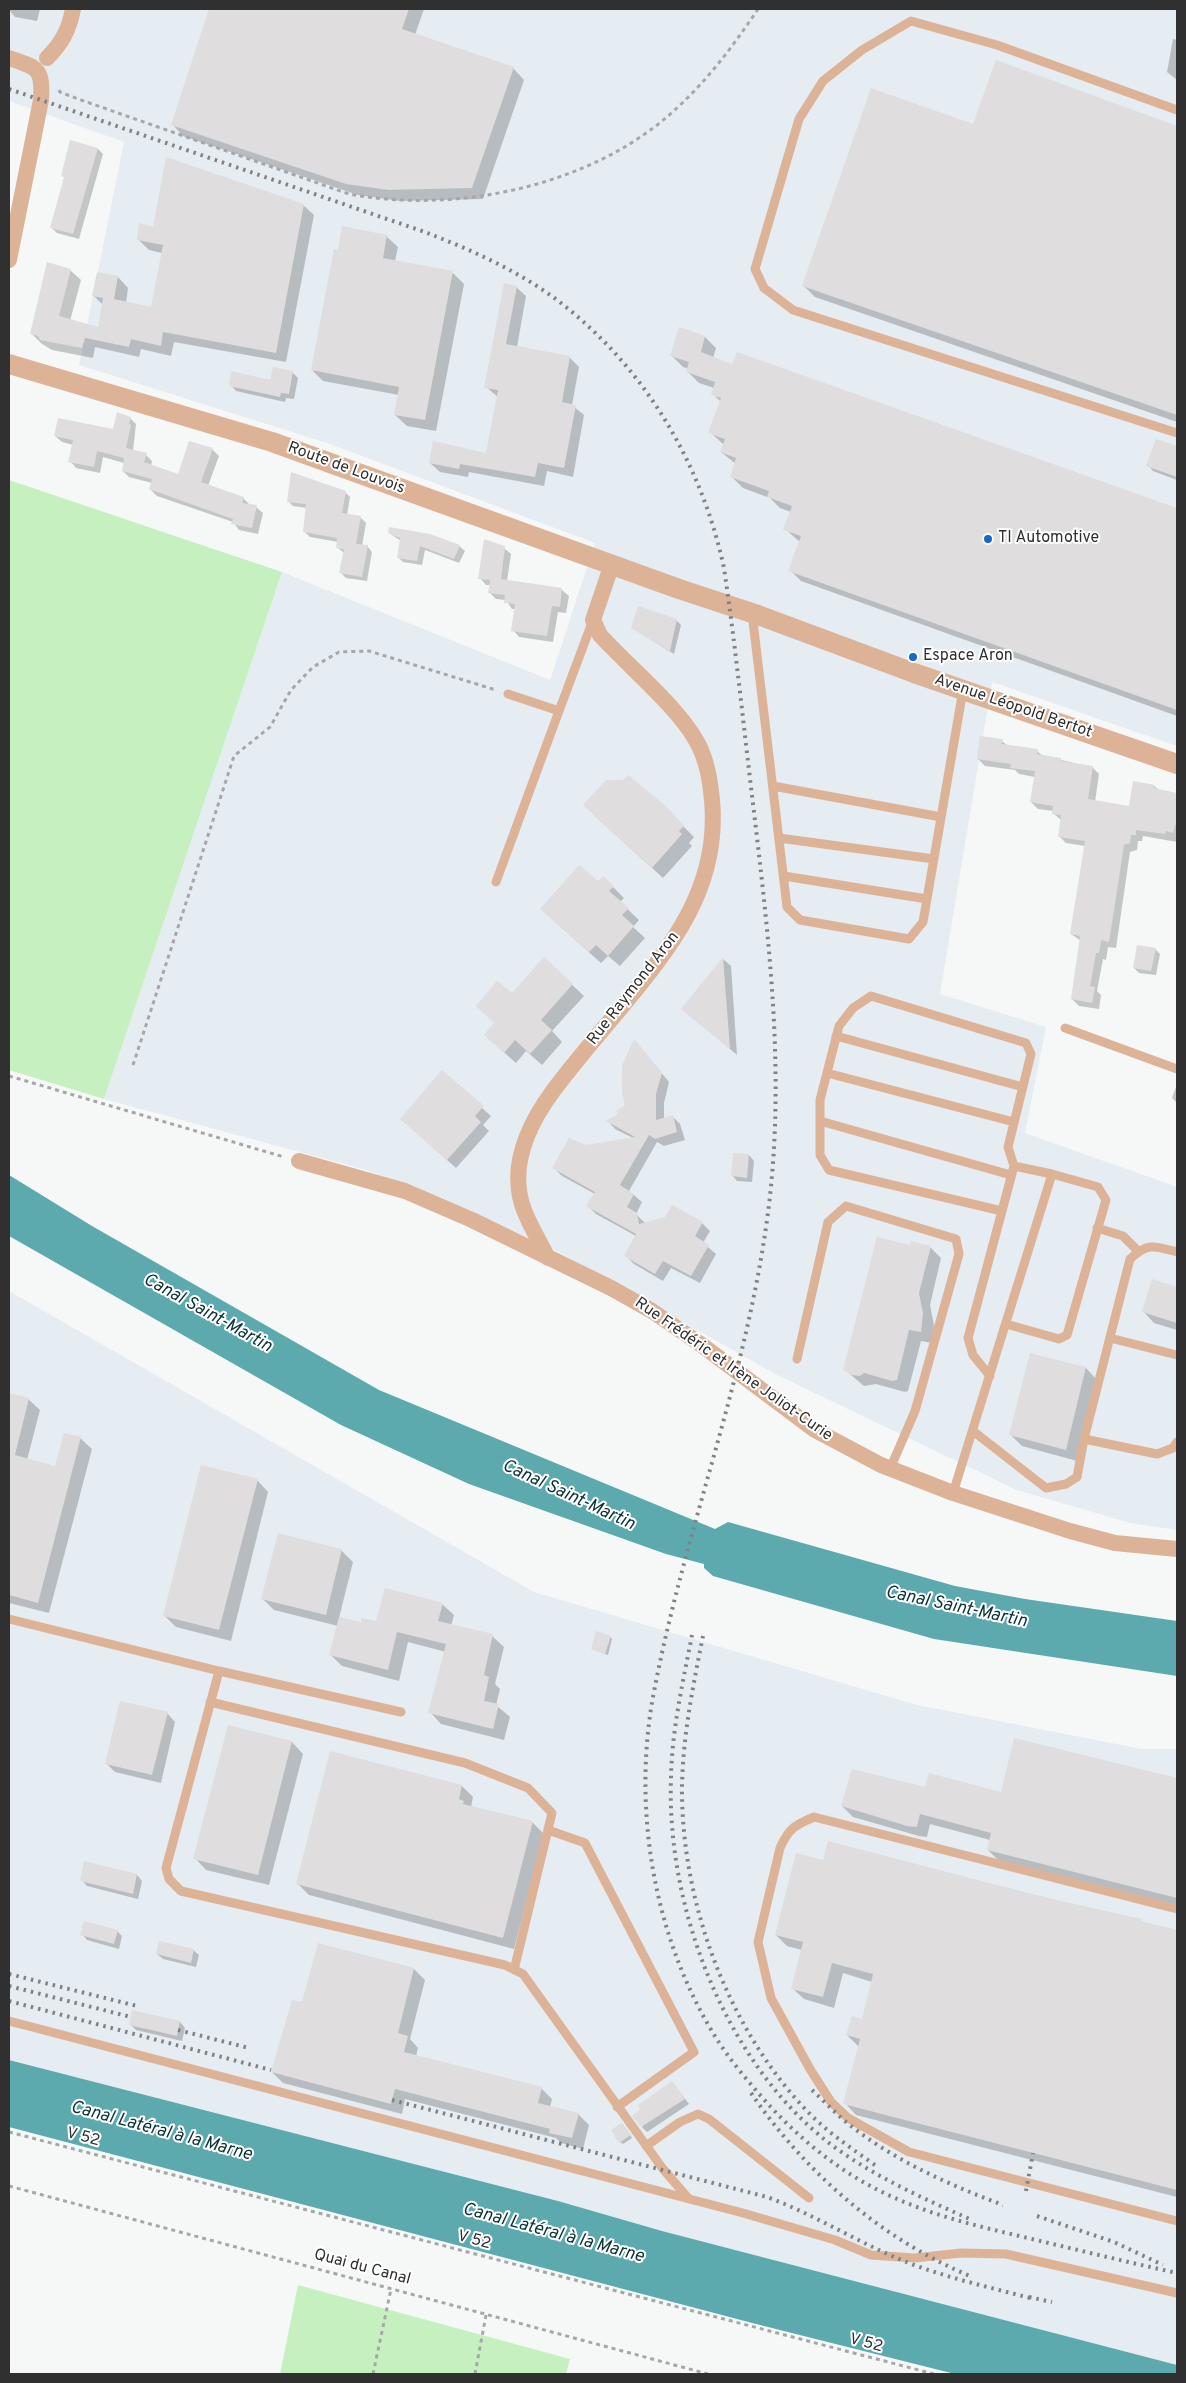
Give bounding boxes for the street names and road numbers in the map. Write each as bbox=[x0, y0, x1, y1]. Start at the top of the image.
street label: Route de Louvois bbox=[285, 439, 407, 499]
street label: Avenue Léopold Bertot bbox=[932, 671, 1094, 743]
street label: Rue Raymond Aron bbox=[584, 929, 684, 1049]
street label: Rue Frédéric et Irène Joliot-Curie bbox=[630, 1294, 836, 1446]
street label: V 52 bbox=[64, 2124, 102, 2152]
street label: V 52 bbox=[455, 2227, 493, 2255]
street label: Quai du Canal bbox=[311, 2246, 413, 2290]
street label: V 52 bbox=[847, 2330, 885, 2358]

